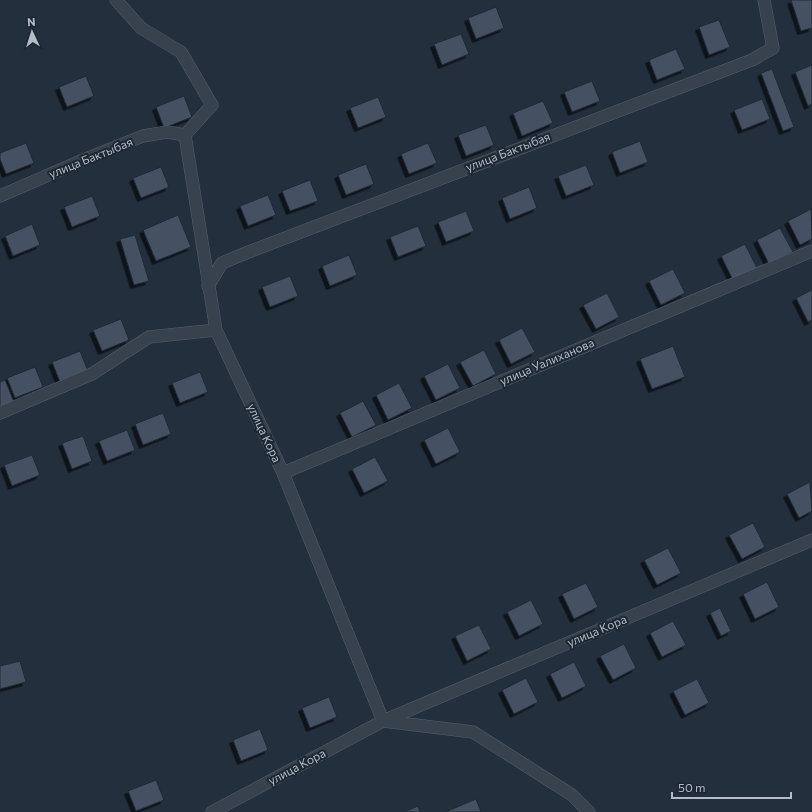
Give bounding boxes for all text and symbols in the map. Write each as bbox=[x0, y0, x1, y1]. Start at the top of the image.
north arrow bbox=[12, 12, 52, 52]
text: N bbox=[27, 15, 36, 28]
street label: улица Бактыбая bbox=[463, 129, 552, 174]
street label: улица Бактыбая bbox=[47, 134, 135, 180]
street label: улица Уалиханова bbox=[497, 335, 596, 387]
street label: улица Кора bbox=[245, 401, 285, 464]
street label: улица Кора bbox=[565, 611, 628, 649]
street label: улица Кора bbox=[265, 745, 328, 787]
scale bar bbox=[672, 774, 791, 800]
text: 50 m bbox=[678, 780, 706, 794]

